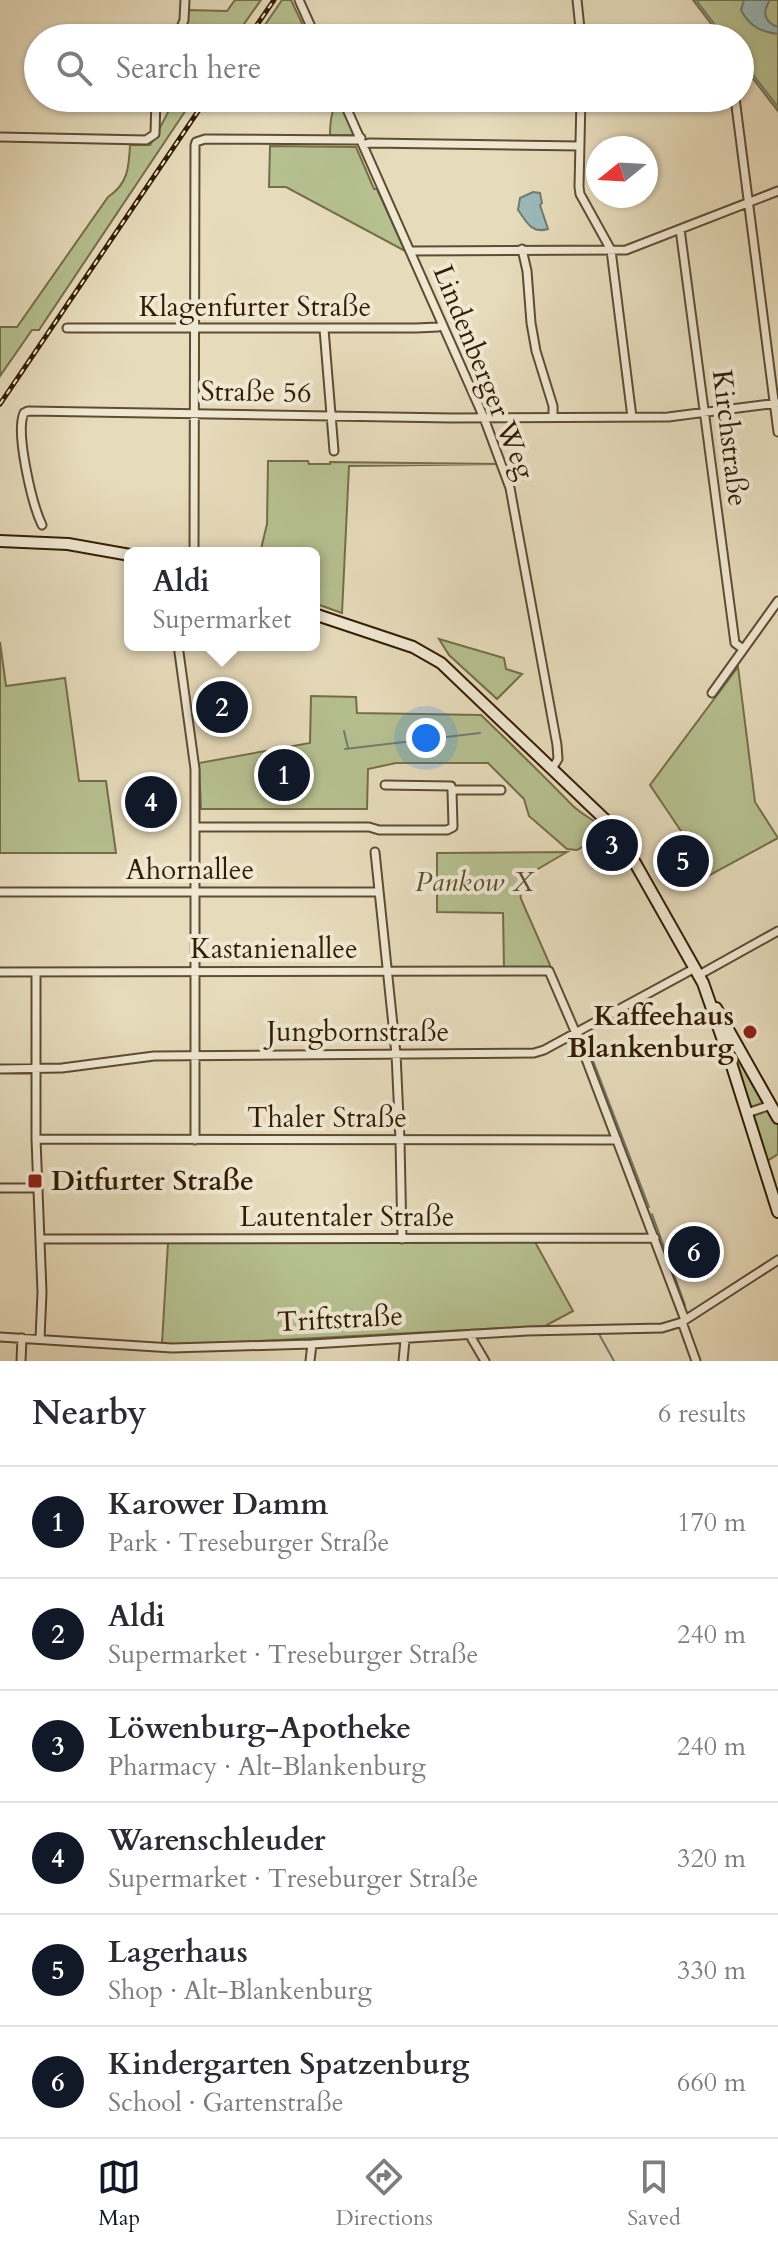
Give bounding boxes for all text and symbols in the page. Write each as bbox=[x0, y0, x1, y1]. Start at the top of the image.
search box bbox=[24, 24, 754, 112]
icon: search bbox=[52, 46, 96, 90]
text: Search here bbox=[116, 48, 261, 89]
north arrow bbox=[586, 136, 658, 208]
street label: Lindenberger Weg bbox=[424, 259, 544, 485]
street label: Klagenfurter Straße bbox=[139, 288, 371, 326]
street label: Kirchstraße bbox=[703, 368, 757, 508]
street label: Straße 56 bbox=[200, 372, 312, 412]
popup bbox=[124, 547, 320, 651]
text: Aldi bbox=[152, 561, 210, 602]
text: Supermarket bbox=[152, 602, 292, 637]
pin: 2 bbox=[196, 677, 248, 737]
your location bbox=[406, 718, 446, 758]
pin: 1 bbox=[258, 745, 310, 805]
pin: 4 bbox=[125, 772, 177, 832]
pin: 3 bbox=[586, 815, 638, 875]
pin: 5 bbox=[657, 831, 709, 891]
street label: Ahornallee bbox=[126, 851, 254, 889]
park label: Pankow X bbox=[415, 863, 535, 901]
street label: Kastanienallee bbox=[190, 930, 358, 968]
place label: Kaffeehaus Blankenburg bbox=[567, 997, 734, 1067]
street label: Jungbornstraße bbox=[263, 1013, 449, 1051]
marker: Kaffeehaus Blankenburg bbox=[741, 1023, 759, 1041]
street label: Thaler Straße bbox=[247, 1099, 407, 1137]
place label: Ditfurter Straße bbox=[51, 1162, 254, 1200]
marker: Ditfurter Straße bbox=[26, 1172, 44, 1190]
street label: Lautentaler Straße bbox=[240, 1198, 454, 1236]
pin: 6 bbox=[668, 1222, 720, 1282]
street label: Triftstraße bbox=[276, 1297, 404, 1341]
text: Nearby bbox=[32, 1390, 147, 1436]
text: 6 results bbox=[658, 1396, 746, 1431]
text: Karower Damm bbox=[108, 1484, 328, 1525]
text: 1 bbox=[51, 1505, 65, 1540]
text: 170 m bbox=[677, 1505, 746, 1540]
text: Park · Treseburger Straße bbox=[108, 1525, 389, 1560]
text: Aldi bbox=[108, 1596, 165, 1637]
text: 2 bbox=[51, 1617, 65, 1652]
text: 240 m bbox=[677, 1617, 746, 1652]
text: Supermarket · Treseburger Straße bbox=[108, 1637, 478, 1672]
text: Löwenburg-Apotheke bbox=[108, 1708, 411, 1749]
text: 3 bbox=[51, 1729, 65, 1764]
text: 240 m bbox=[677, 1729, 746, 1764]
text: Pharmacy · Alt-Blankenburg bbox=[108, 1749, 426, 1784]
text: Warenschleuder bbox=[108, 1820, 326, 1861]
text: 4 bbox=[51, 1841, 65, 1876]
text: 320 m bbox=[677, 1841, 746, 1876]
text: Supermarket · Treseburger Straße bbox=[108, 1861, 478, 1896]
text: Lagerhaus bbox=[108, 1932, 248, 1973]
text: 5 bbox=[51, 1953, 65, 1988]
text: 330 m bbox=[677, 1953, 746, 1988]
text: Shop · Alt-Blankenburg bbox=[108, 1973, 372, 2008]
text: Kindergarten Spatzenburg bbox=[108, 2044, 469, 2085]
text: 6 bbox=[51, 2065, 65, 2100]
text: 660 m bbox=[677, 2065, 746, 2100]
text: School · Gartenstraße bbox=[108, 2085, 343, 2120]
tab: Map bbox=[97, 2155, 141, 2233]
tab: Directions bbox=[336, 2155, 433, 2233]
tab: Saved bbox=[627, 2155, 681, 2233]

